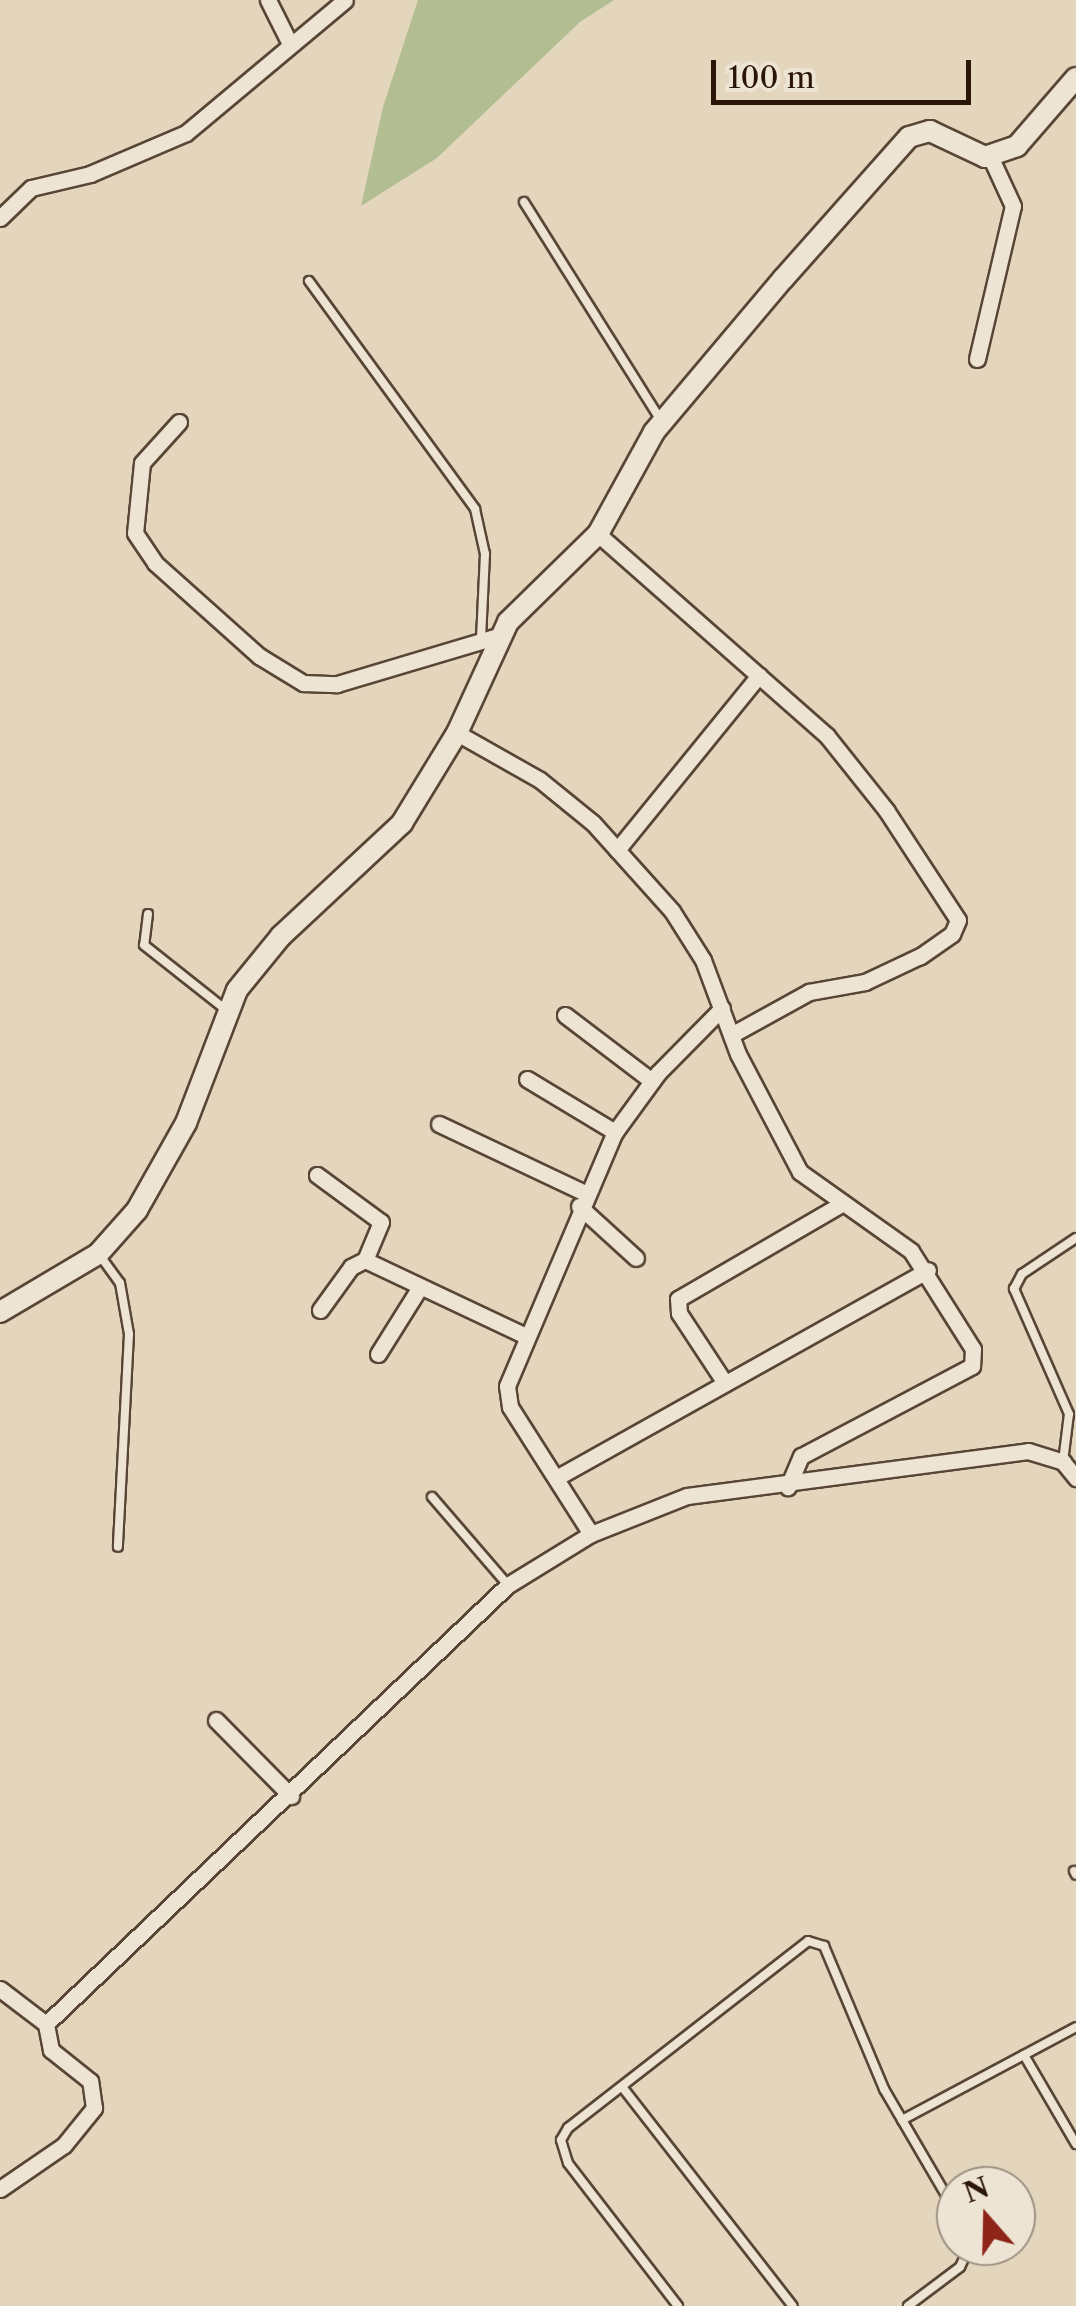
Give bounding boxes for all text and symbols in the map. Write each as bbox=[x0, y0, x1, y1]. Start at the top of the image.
scale bar bbox=[716, 40, 976, 102]
text: 100 m bbox=[728, 59, 815, 96]
north arrow bbox=[936, 2166, 1036, 2266]
text: N bbox=[959, 2170, 994, 2210]

